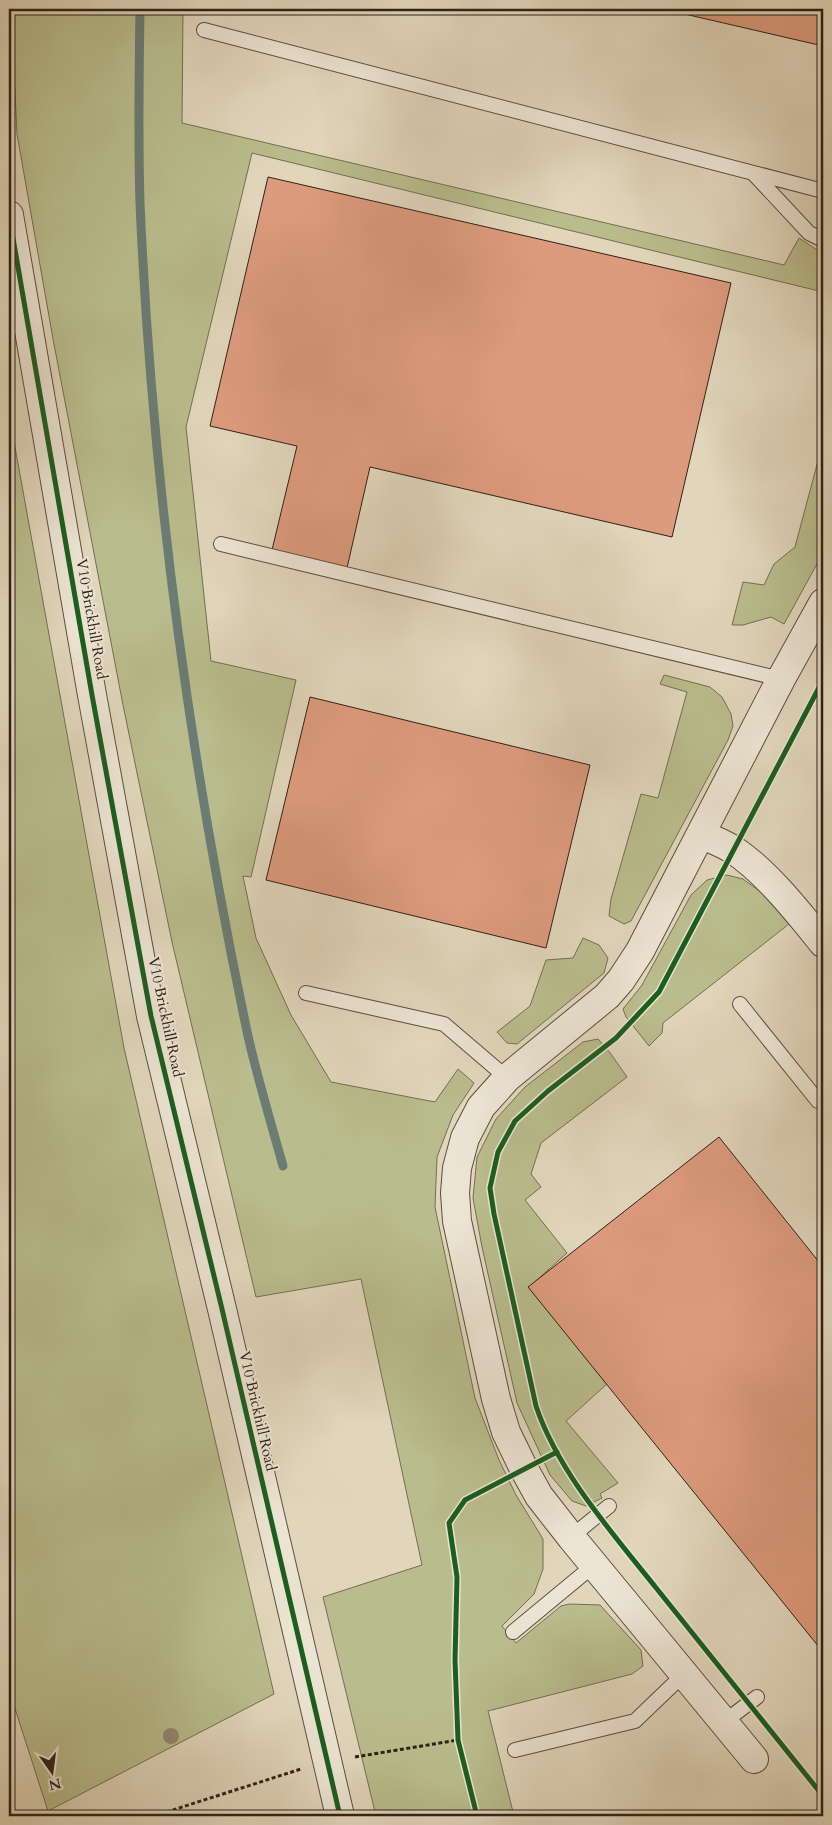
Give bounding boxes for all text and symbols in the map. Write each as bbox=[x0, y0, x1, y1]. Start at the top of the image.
street label: V10 Brickhill Road bbox=[72, 557, 112, 681]
street label: V10 Brickhill Road bbox=[144, 955, 188, 1079]
street label: V10 Brickhill Road bbox=[235, 1349, 281, 1473]
north arrow bbox=[28, 1748, 78, 1798]
text: N bbox=[47, 1773, 63, 1795]

